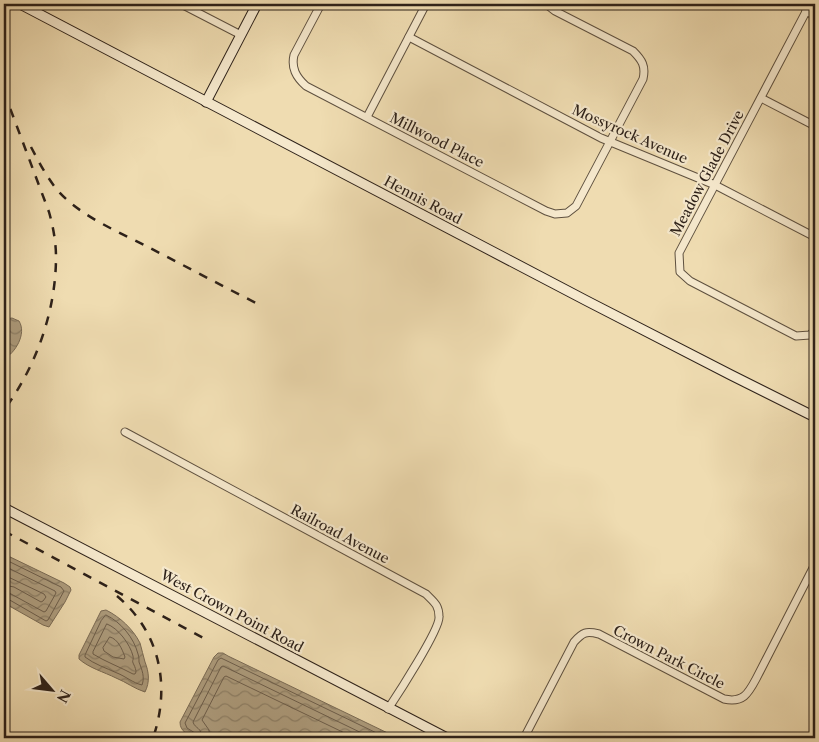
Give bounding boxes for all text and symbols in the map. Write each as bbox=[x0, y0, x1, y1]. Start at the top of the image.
street label: Mossyrock Avenue bbox=[569, 100, 691, 168]
street label: Meadow Glade Drive bbox=[666, 107, 748, 239]
street label: Millwood Place bbox=[387, 109, 487, 172]
street label: Hennis Road bbox=[381, 172, 465, 228]
street label: Railroad Avenue bbox=[288, 500, 393, 568]
street label: West Crown Point Road bbox=[157, 565, 307, 657]
street label: Crown Park Circle bbox=[610, 621, 728, 693]
north arrow bbox=[28, 664, 78, 714]
text: N bbox=[53, 687, 74, 706]

